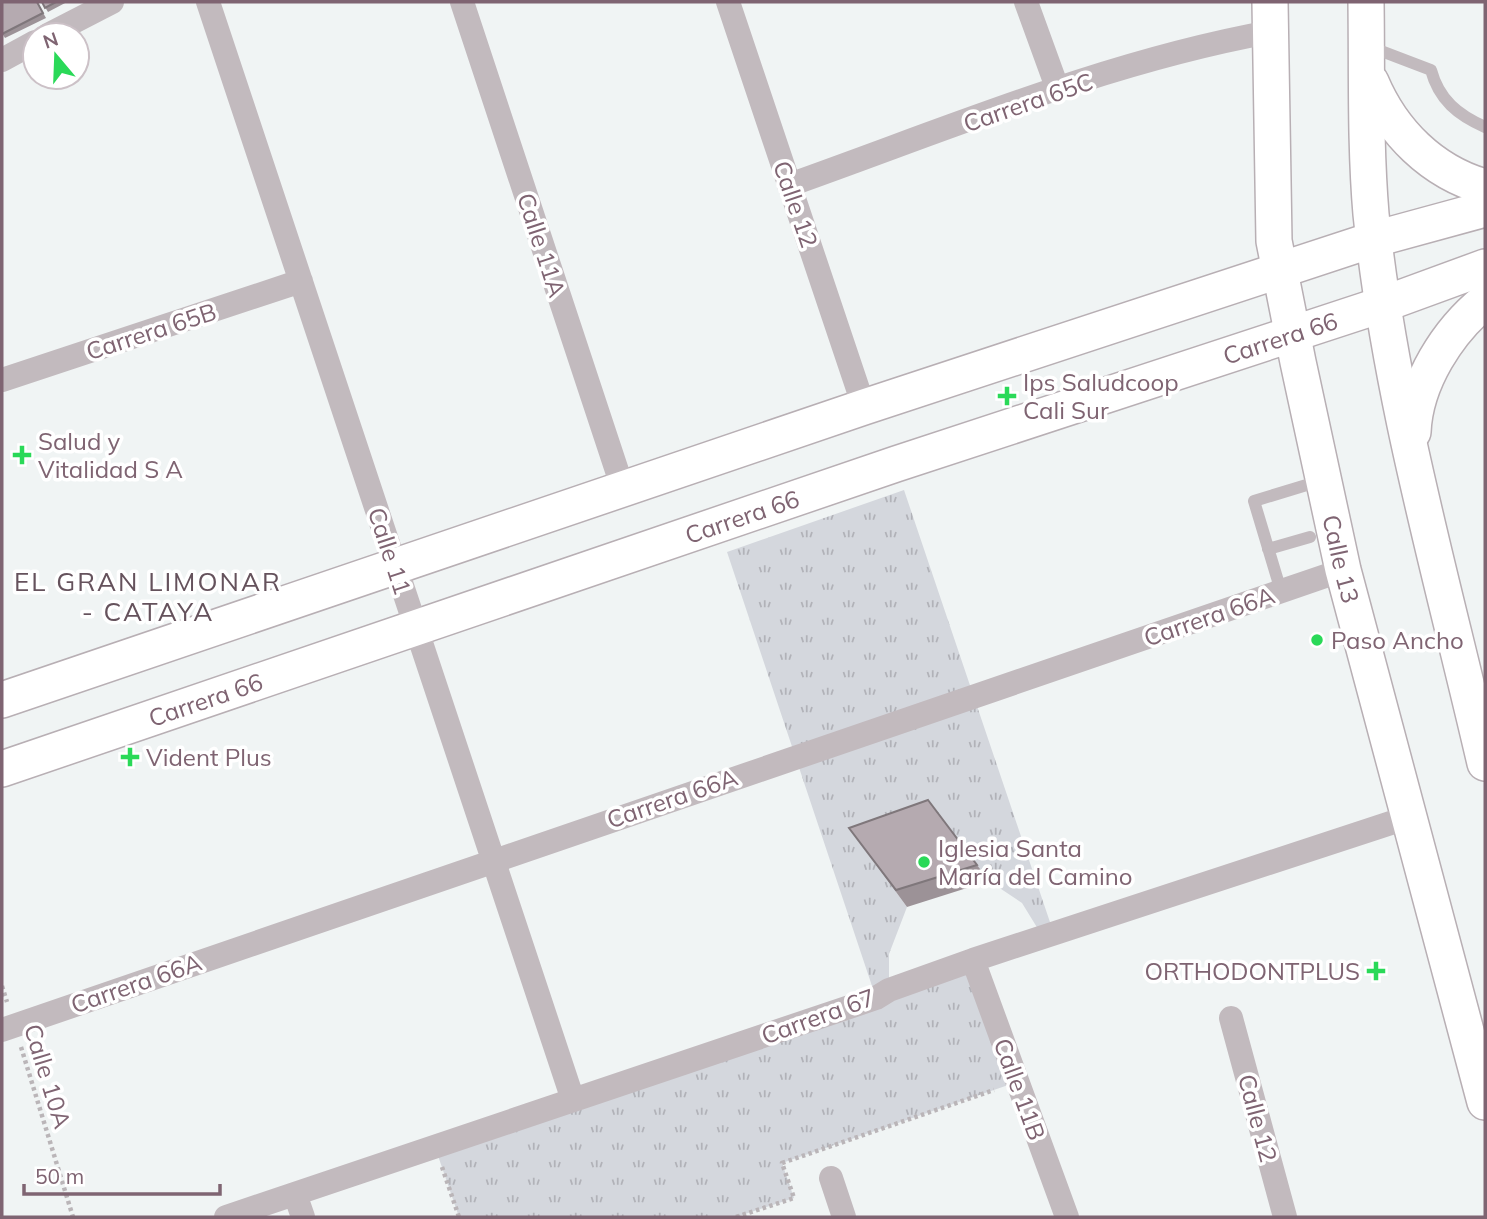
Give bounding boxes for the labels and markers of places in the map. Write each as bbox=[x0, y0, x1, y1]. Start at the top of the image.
place label: Ips Saludcoop Cali Sur bbox=[1023, 367, 1179, 425]
marker: Ips Saludcoop Cali Sur bbox=[997, 386, 1017, 406]
place label: Salud y Vitalidad S A bbox=[38, 426, 183, 484]
marker: Salud y Vitalidad S A bbox=[12, 445, 32, 465]
place label: Paso Ancho bbox=[1331, 625, 1464, 655]
marker: Paso Ancho bbox=[1309, 632, 1325, 648]
place label: Vident Plus bbox=[146, 742, 272, 772]
marker: Vident Plus bbox=[120, 747, 140, 767]
place label: Iglesia Santa María del Camino bbox=[938, 833, 1133, 891]
marker: Iglesia Santa María del Camino bbox=[916, 854, 932, 870]
place label: ORTHODONTPLUS bbox=[1145, 956, 1360, 986]
marker: ORTHODONTPLUS bbox=[1366, 961, 1386, 981]

